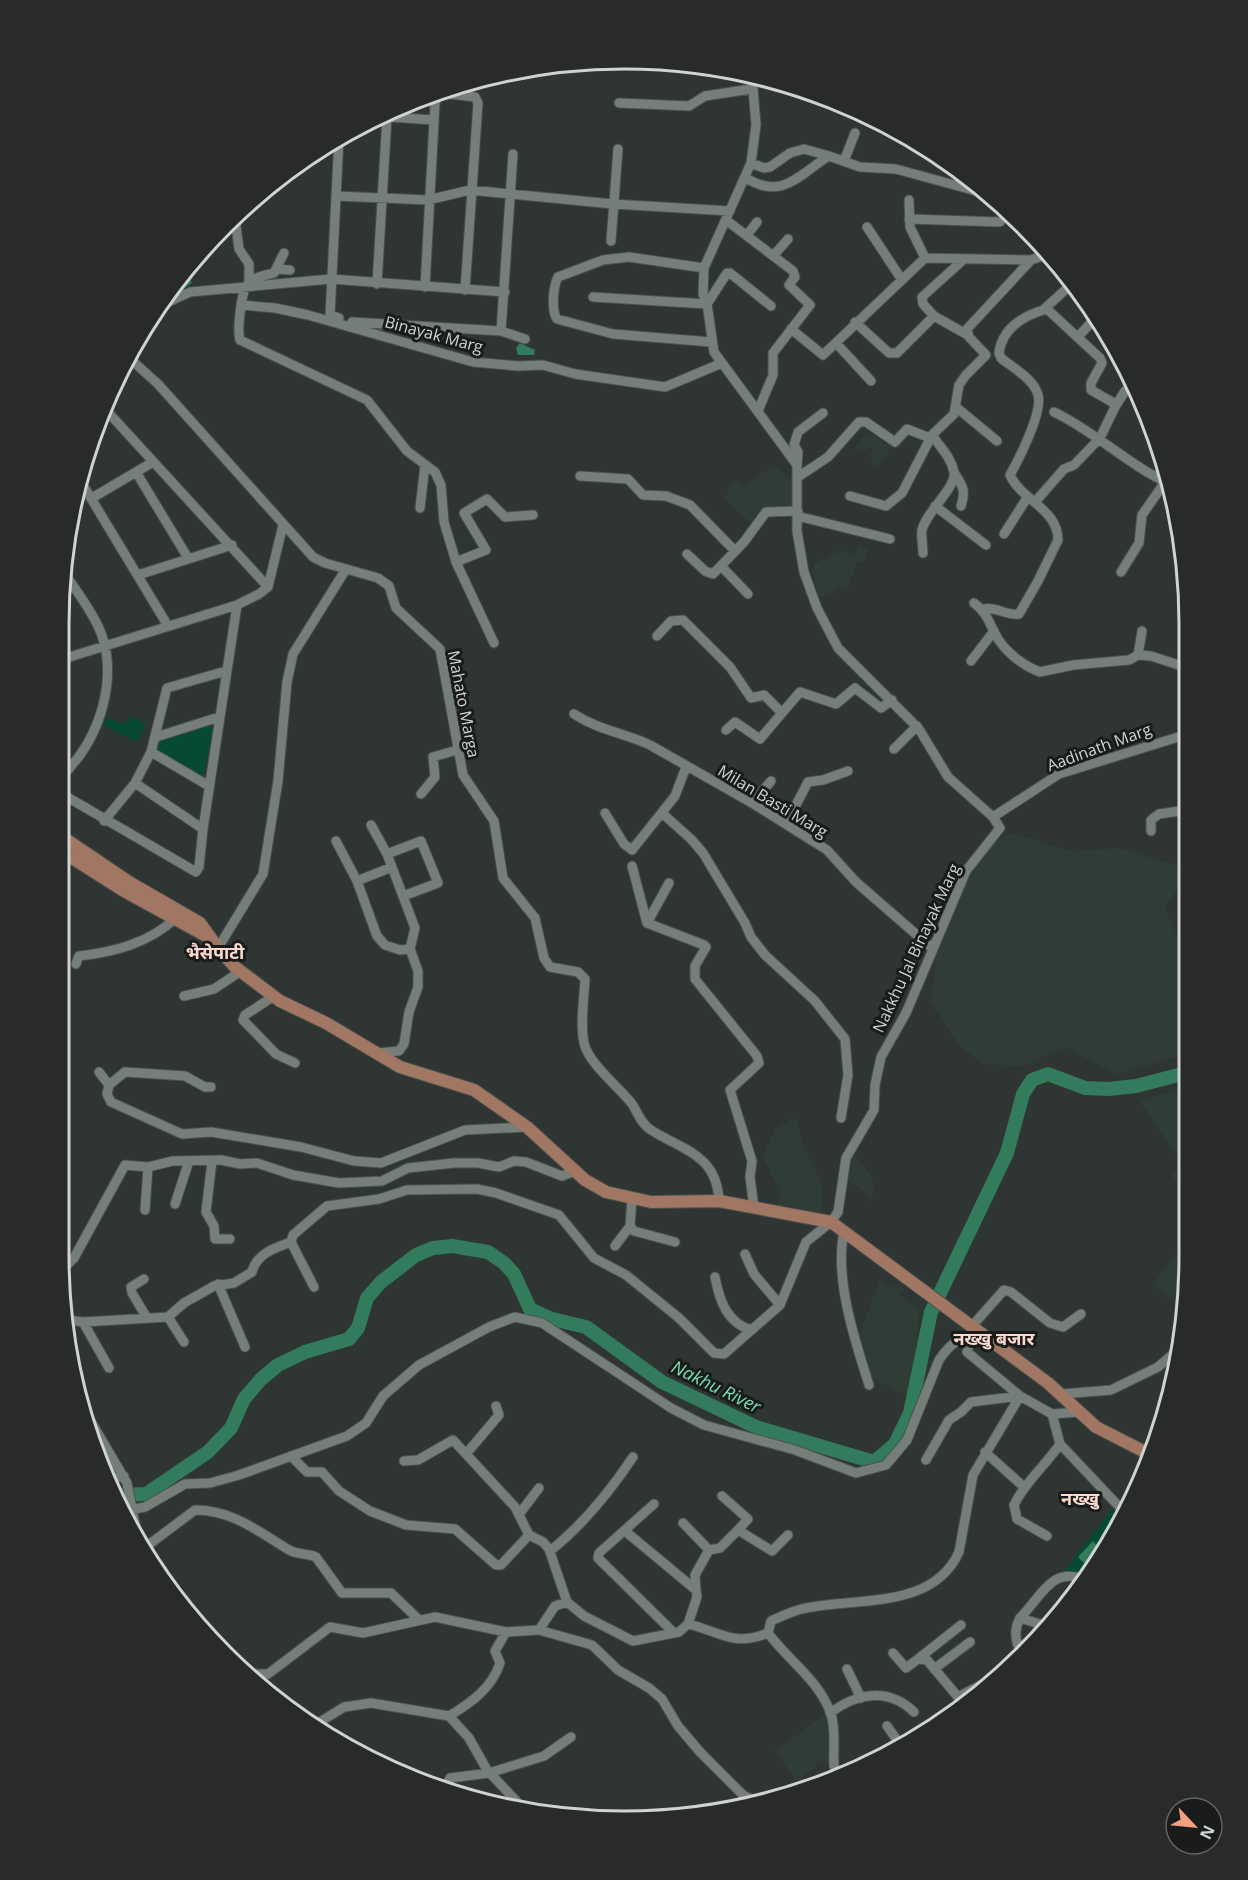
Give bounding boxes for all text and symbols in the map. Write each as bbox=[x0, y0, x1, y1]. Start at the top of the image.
street label: Binayak Marg bbox=[382, 310, 486, 358]
street label: Mahato Marga bbox=[443, 648, 485, 760]
street label: Aadinath Marg bbox=[1044, 718, 1155, 776]
street label: Milan Basti Marg bbox=[714, 759, 832, 843]
street label: Nakkhu Jal Binayak Marg bbox=[867, 860, 965, 1036]
district label: भैसेपाटी bbox=[186, 940, 245, 964]
district label: नख्खु बजार bbox=[953, 1326, 1036, 1350]
water label: Nakhu River bbox=[668, 1354, 766, 1418]
district label: नख्खु bbox=[1061, 1486, 1100, 1510]
north arrow bbox=[1164, 1796, 1224, 1856]
text: N bbox=[1195, 1822, 1220, 1843]

